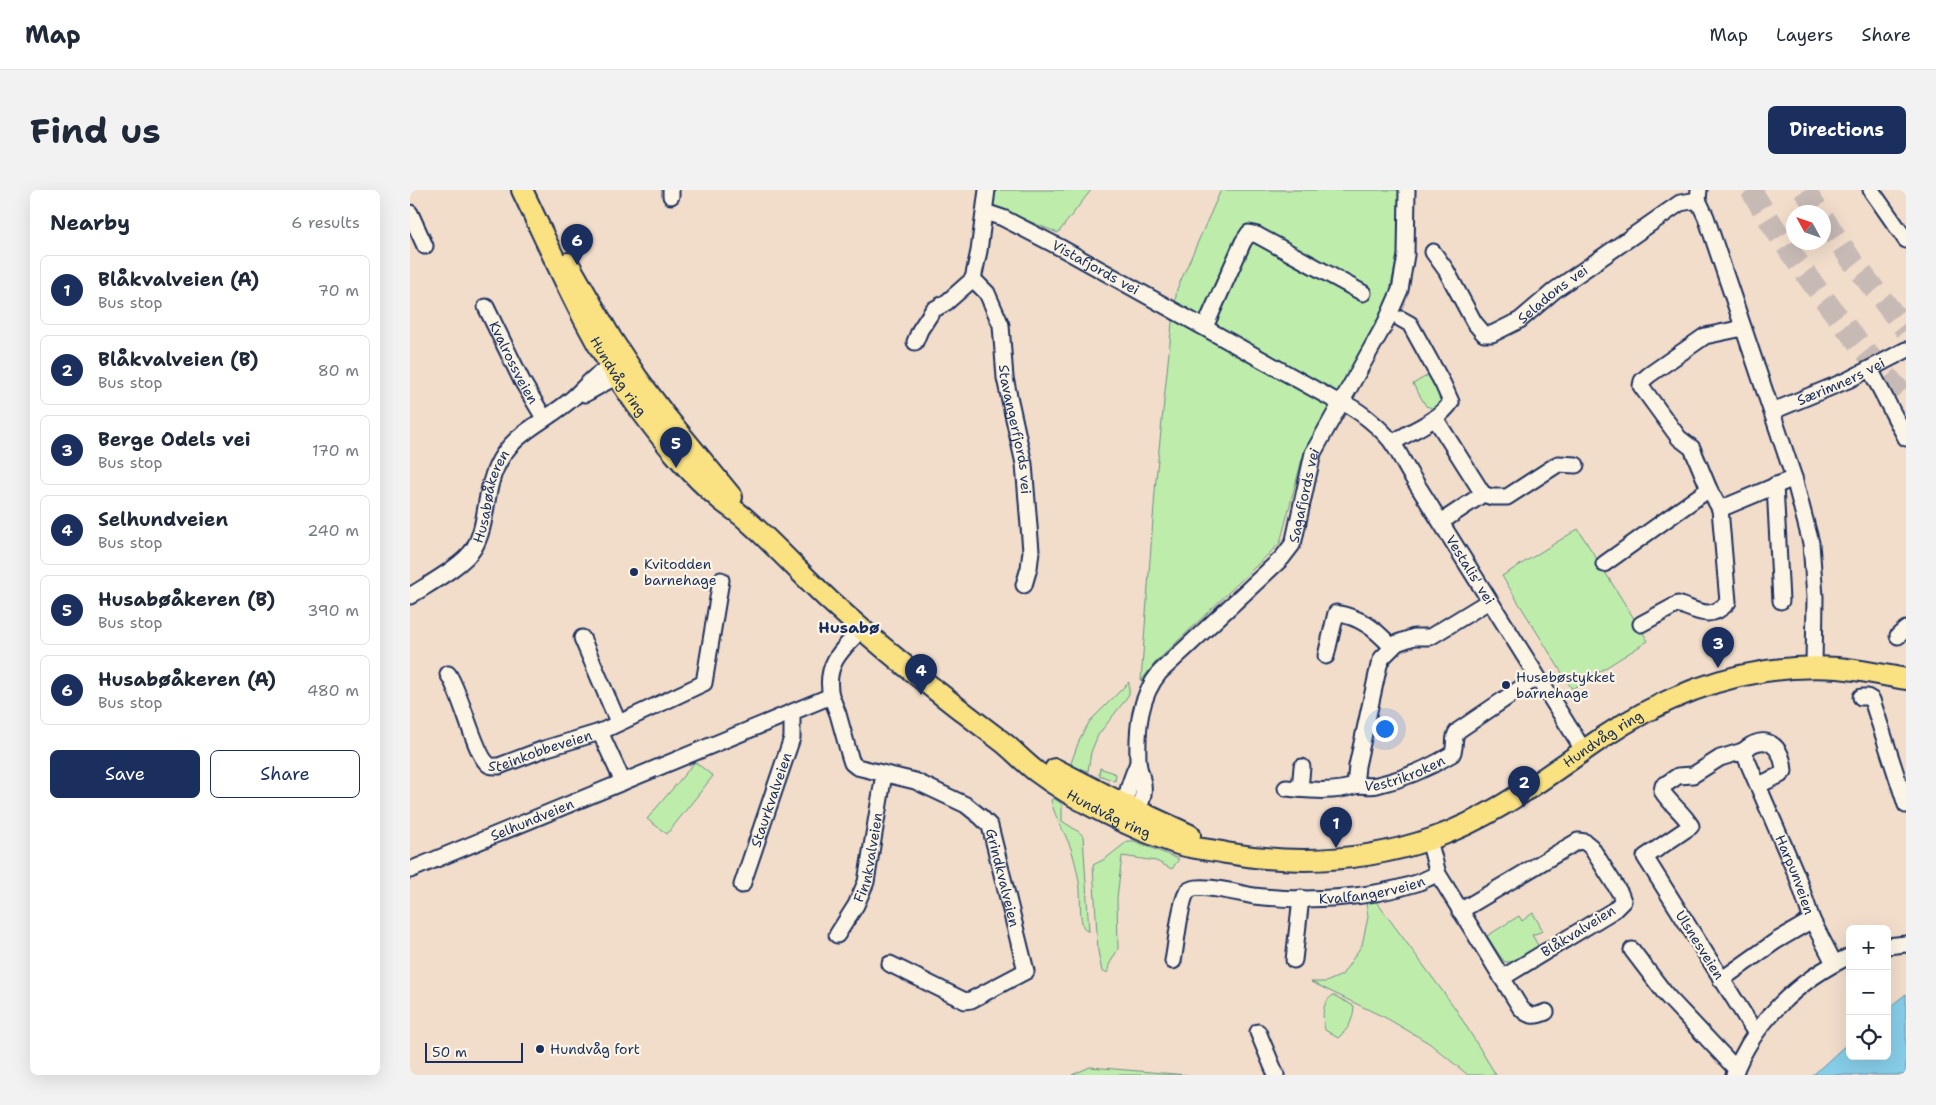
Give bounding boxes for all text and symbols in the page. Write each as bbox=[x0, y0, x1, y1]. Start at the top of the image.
text: Map bbox=[25, 19, 81, 51]
text: Map bbox=[1710, 23, 1748, 47]
text: Layers bbox=[1776, 23, 1833, 47]
text: Share bbox=[1861, 23, 1911, 47]
button: Directions bbox=[1768, 106, 1906, 154]
text: Find us bbox=[30, 107, 161, 154]
north arrow bbox=[1786, 205, 1831, 250]
text: Nearby bbox=[50, 209, 130, 237]
text: 6 results bbox=[291, 212, 360, 233]
pin: 6 bbox=[561, 224, 593, 265]
street label: Vistafjords vei bbox=[1049, 236, 1143, 299]
street label: Seladons vei bbox=[1514, 261, 1591, 327]
text: Blåkvalveien (A) bbox=[98, 267, 259, 292]
text: 1 bbox=[63, 280, 71, 301]
text: 70 m bbox=[318, 280, 359, 301]
text: Bus stop bbox=[98, 292, 163, 313]
street label: Kvalrossveien bbox=[485, 318, 543, 407]
street label: Hundvåg ring bbox=[586, 333, 651, 420]
text: Blåkvalveien (B) bbox=[98, 347, 258, 372]
street label: Særimners vei bbox=[1794, 353, 1888, 409]
text: 2 bbox=[61, 360, 73, 381]
text: 80 m bbox=[318, 360, 359, 381]
street label: Stavangerfjords vei bbox=[995, 364, 1035, 495]
text: Bus stop bbox=[98, 372, 163, 393]
text: Berge Odels vei bbox=[98, 427, 251, 452]
pin: 5 bbox=[660, 427, 692, 468]
text: 3 bbox=[61, 440, 73, 461]
text: 170 m bbox=[312, 440, 359, 461]
street label: Sagafjords vei bbox=[1285, 445, 1323, 545]
street label: Husabøåkeren bbox=[469, 446, 513, 546]
text: Bus stop bbox=[98, 452, 163, 473]
text: Selhundveien bbox=[98, 507, 228, 532]
text: 4 bbox=[61, 520, 73, 541]
text: 240 m bbox=[307, 520, 359, 541]
text: Bus stop bbox=[98, 532, 163, 553]
street label: Vestalis' vei bbox=[1442, 532, 1499, 608]
place label: Kvitodden barnehage bbox=[644, 555, 717, 589]
marker: Kvitodden barnehage bbox=[628, 566, 640, 578]
text: Husabøåkeren (B) bbox=[98, 587, 275, 612]
text: 5 bbox=[62, 600, 72, 621]
text: 390 m bbox=[307, 600, 359, 621]
text: Bus stop bbox=[98, 612, 163, 633]
district label: Husabø bbox=[818, 617, 880, 638]
pin: 3 bbox=[1702, 627, 1734, 668]
pin: 4 bbox=[905, 654, 937, 695]
text: Husabøåkeren (A) bbox=[98, 667, 276, 692]
place label: Husebøstykket barnehage bbox=[1516, 668, 1615, 702]
marker: Husebøstykket barnehage bbox=[1500, 679, 1512, 691]
text: 6 bbox=[61, 680, 73, 701]
text: 480 m bbox=[307, 680, 359, 701]
text: Bus stop bbox=[98, 692, 163, 713]
street label: Hundvåg ring bbox=[1560, 706, 1646, 771]
your location bbox=[1372, 716, 1398, 742]
street label: Steinkobbeveien bbox=[487, 726, 594, 776]
button: Save bbox=[50, 750, 200, 798]
button: Share bbox=[210, 750, 360, 798]
street label: Staurkvalveien bbox=[747, 750, 796, 850]
street label: Vestrikroken bbox=[1364, 751, 1448, 795]
pin: 2 bbox=[1508, 766, 1540, 807]
street label: Hundvåg ring bbox=[1063, 785, 1154, 842]
street label: Selhundveien bbox=[488, 794, 577, 845]
pin: 1 bbox=[1320, 807, 1352, 848]
street label: Finnkvalveien bbox=[849, 811, 886, 905]
street label: Grindkvalveien bbox=[982, 827, 1024, 929]
street label: Harpunveien bbox=[1771, 832, 1819, 917]
street label: Kvalfangerveien bbox=[1318, 872, 1428, 908]
street label: Blåkvalveien bbox=[1537, 901, 1619, 961]
street label: Ulsnesveien bbox=[1672, 907, 1729, 983]
map controls bbox=[1846, 925, 1891, 1060]
button: + bbox=[1846, 925, 1891, 970]
button: − bbox=[1846, 970, 1891, 1015]
button: locate bbox=[1846, 1015, 1891, 1060]
scale bar bbox=[425, 1040, 522, 1063]
place label: Hundvåg fort bbox=[550, 1040, 640, 1058]
text: 50 m bbox=[432, 1043, 467, 1061]
marker: Hundvåg fort bbox=[534, 1043, 546, 1055]

